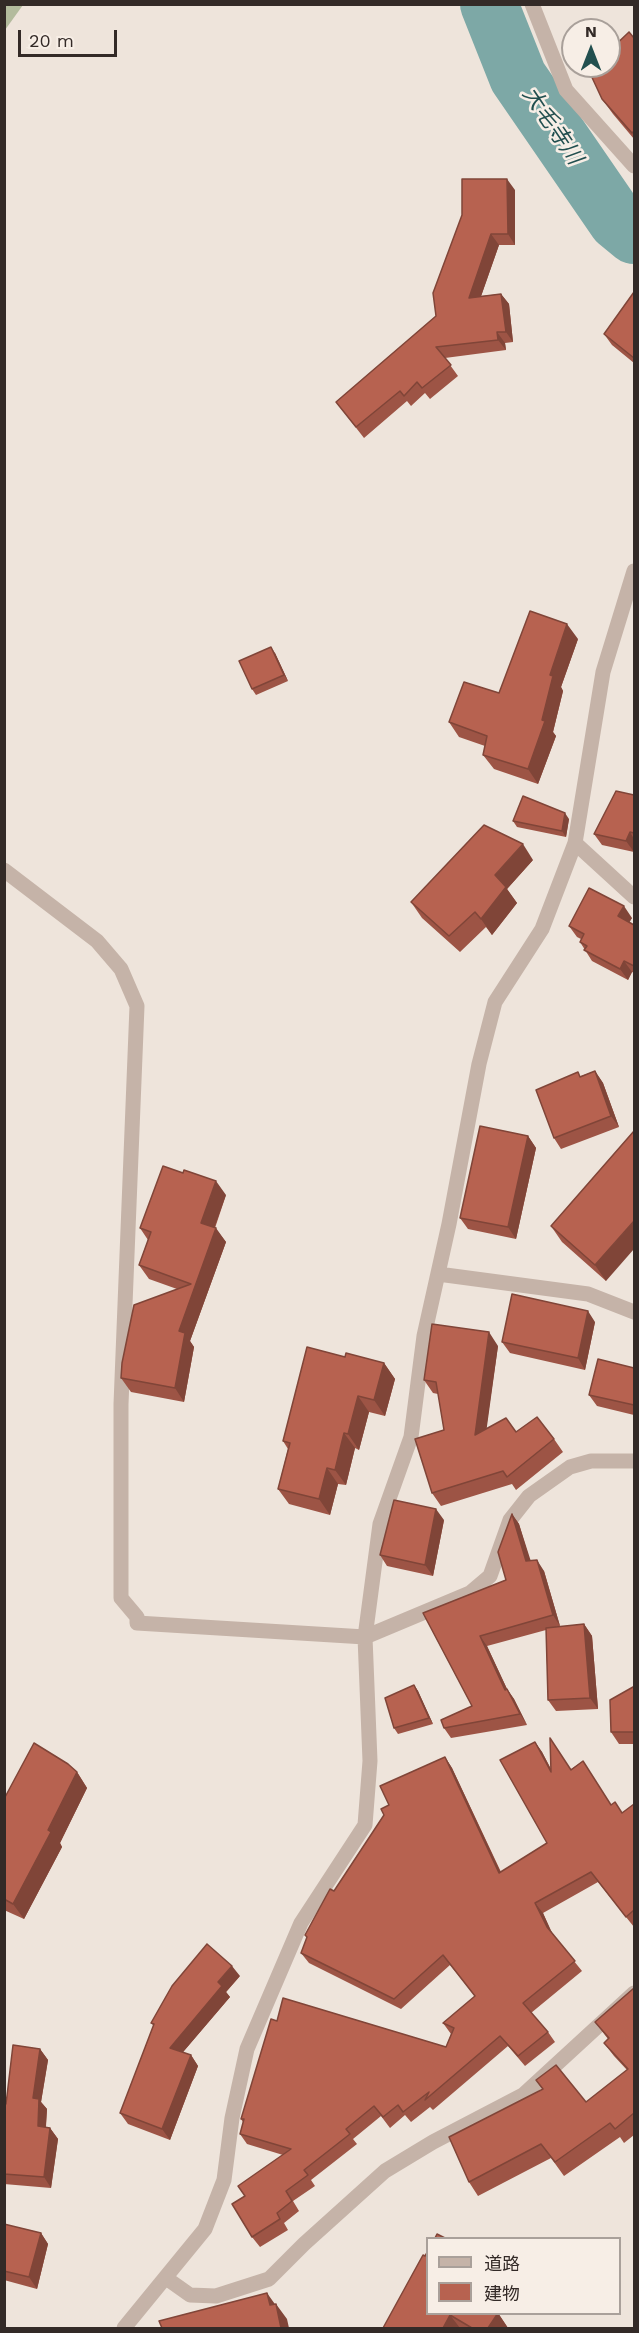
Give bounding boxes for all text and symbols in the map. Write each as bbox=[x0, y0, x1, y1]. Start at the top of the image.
scale bar bbox=[21, 18, 120, 56]
north arrow bbox=[561, 18, 621, 78]
text: N bbox=[585, 22, 597, 41]
text: 20 m bbox=[29, 30, 74, 51]
water label: 大毛寺川 bbox=[516, 82, 588, 170]
legend bbox=[426, 2237, 621, 2315]
text: 道路 bbox=[484, 2253, 520, 2274]
text: 建物 bbox=[484, 2283, 520, 2304]

